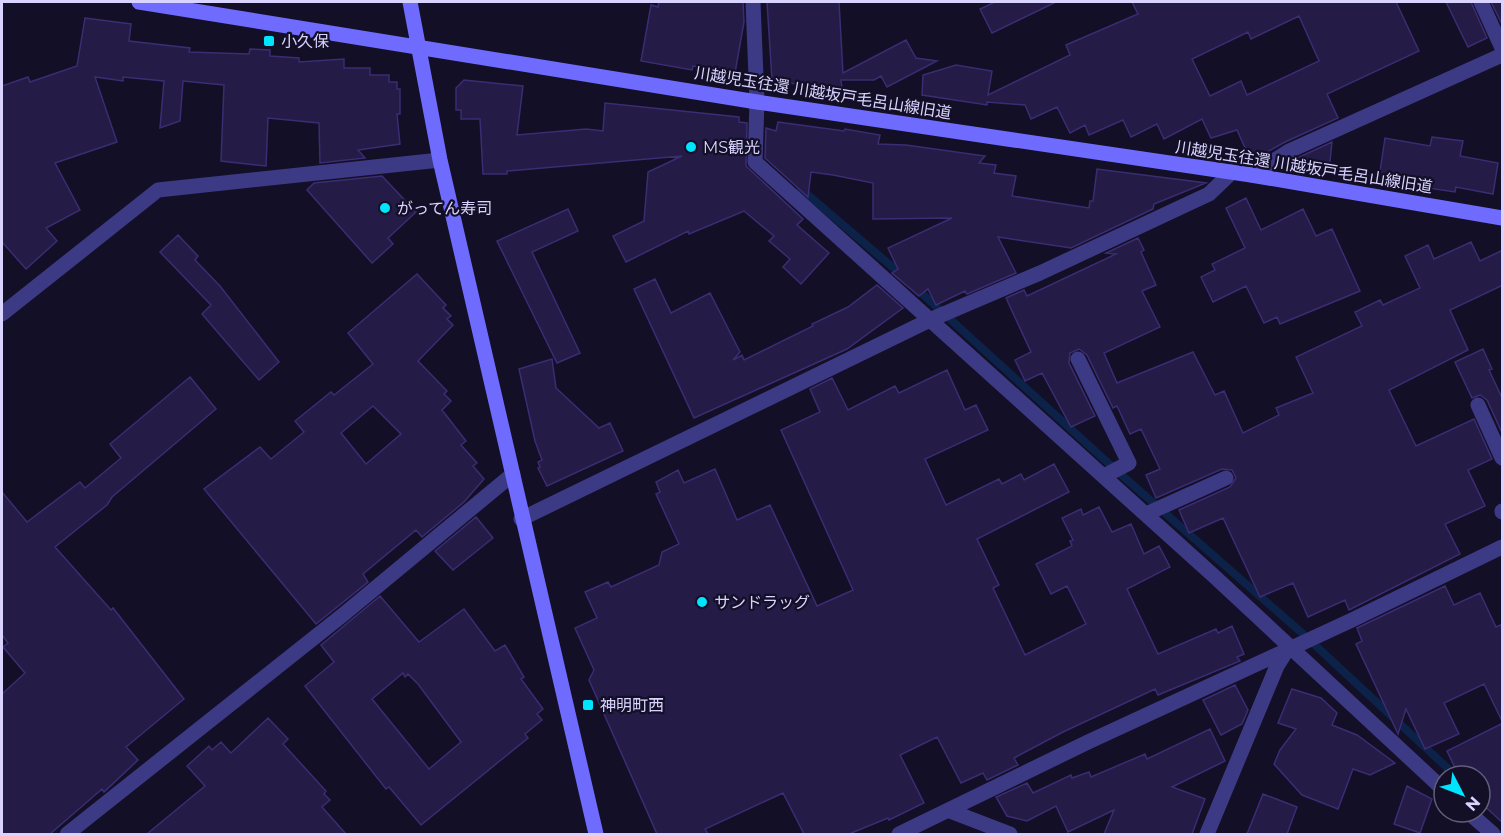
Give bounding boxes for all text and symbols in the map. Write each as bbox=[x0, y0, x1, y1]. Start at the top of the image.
place label: 小久保 bbox=[281, 32, 329, 51]
marker: 小久保 bbox=[262, 34, 276, 48]
street label: 川越児玉往還 川越坂戸毛呂山線旧道 bbox=[693, 63, 953, 123]
street label: 川越児玉往還 川越坂戸毛呂山線旧道 bbox=[1174, 137, 1434, 197]
place label: MS観光 bbox=[703, 138, 760, 157]
marker: MS観光 bbox=[684, 140, 698, 154]
place label: がってん寿司 bbox=[397, 199, 492, 218]
marker: がってん寿司 bbox=[378, 201, 392, 215]
place label: サンドラッグ bbox=[714, 593, 810, 612]
marker: サンドラッグ bbox=[695, 595, 709, 609]
place label: 神明町西 bbox=[600, 696, 664, 715]
marker: 神明町西 bbox=[581, 698, 595, 712]
north arrow bbox=[1432, 764, 1492, 824]
text: N bbox=[1461, 793, 1484, 815]

